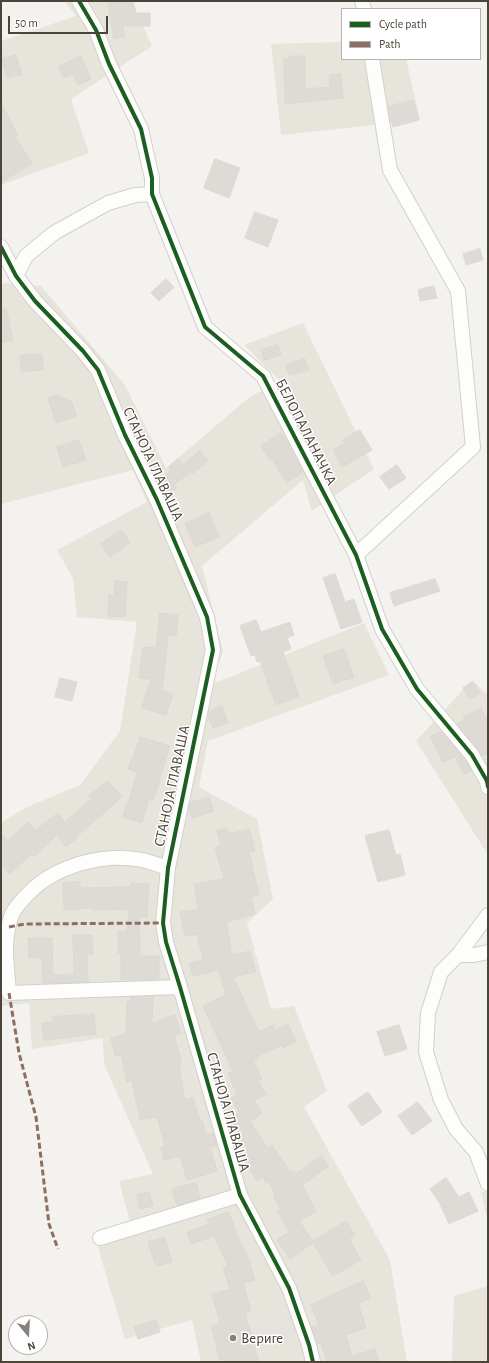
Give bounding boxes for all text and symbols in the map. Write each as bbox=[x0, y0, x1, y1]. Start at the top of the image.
scale bar bbox=[10, 8, 110, 34]
legend bbox=[341, 8, 481, 60]
text: 50 m bbox=[15, 17, 38, 29]
text: Cycle path bbox=[379, 18, 427, 30]
text: Path bbox=[379, 38, 401, 50]
street label: БЕЛОПАЛАНАЧКА bbox=[271, 376, 341, 488]
street label: СТАНОЈА ГЛАВАША bbox=[119, 404, 187, 524]
street label: СТАНОЈА ГЛАВАША bbox=[150, 724, 194, 848]
street label: СТАНОЈА ГЛАВАША bbox=[202, 1050, 254, 1174]
north arrow bbox=[8, 1315, 48, 1355]
place label: Вериге bbox=[241, 1329, 283, 1347]
marker: Вериге bbox=[228, 1333, 238, 1343]
text: N bbox=[26, 1340, 37, 1352]

